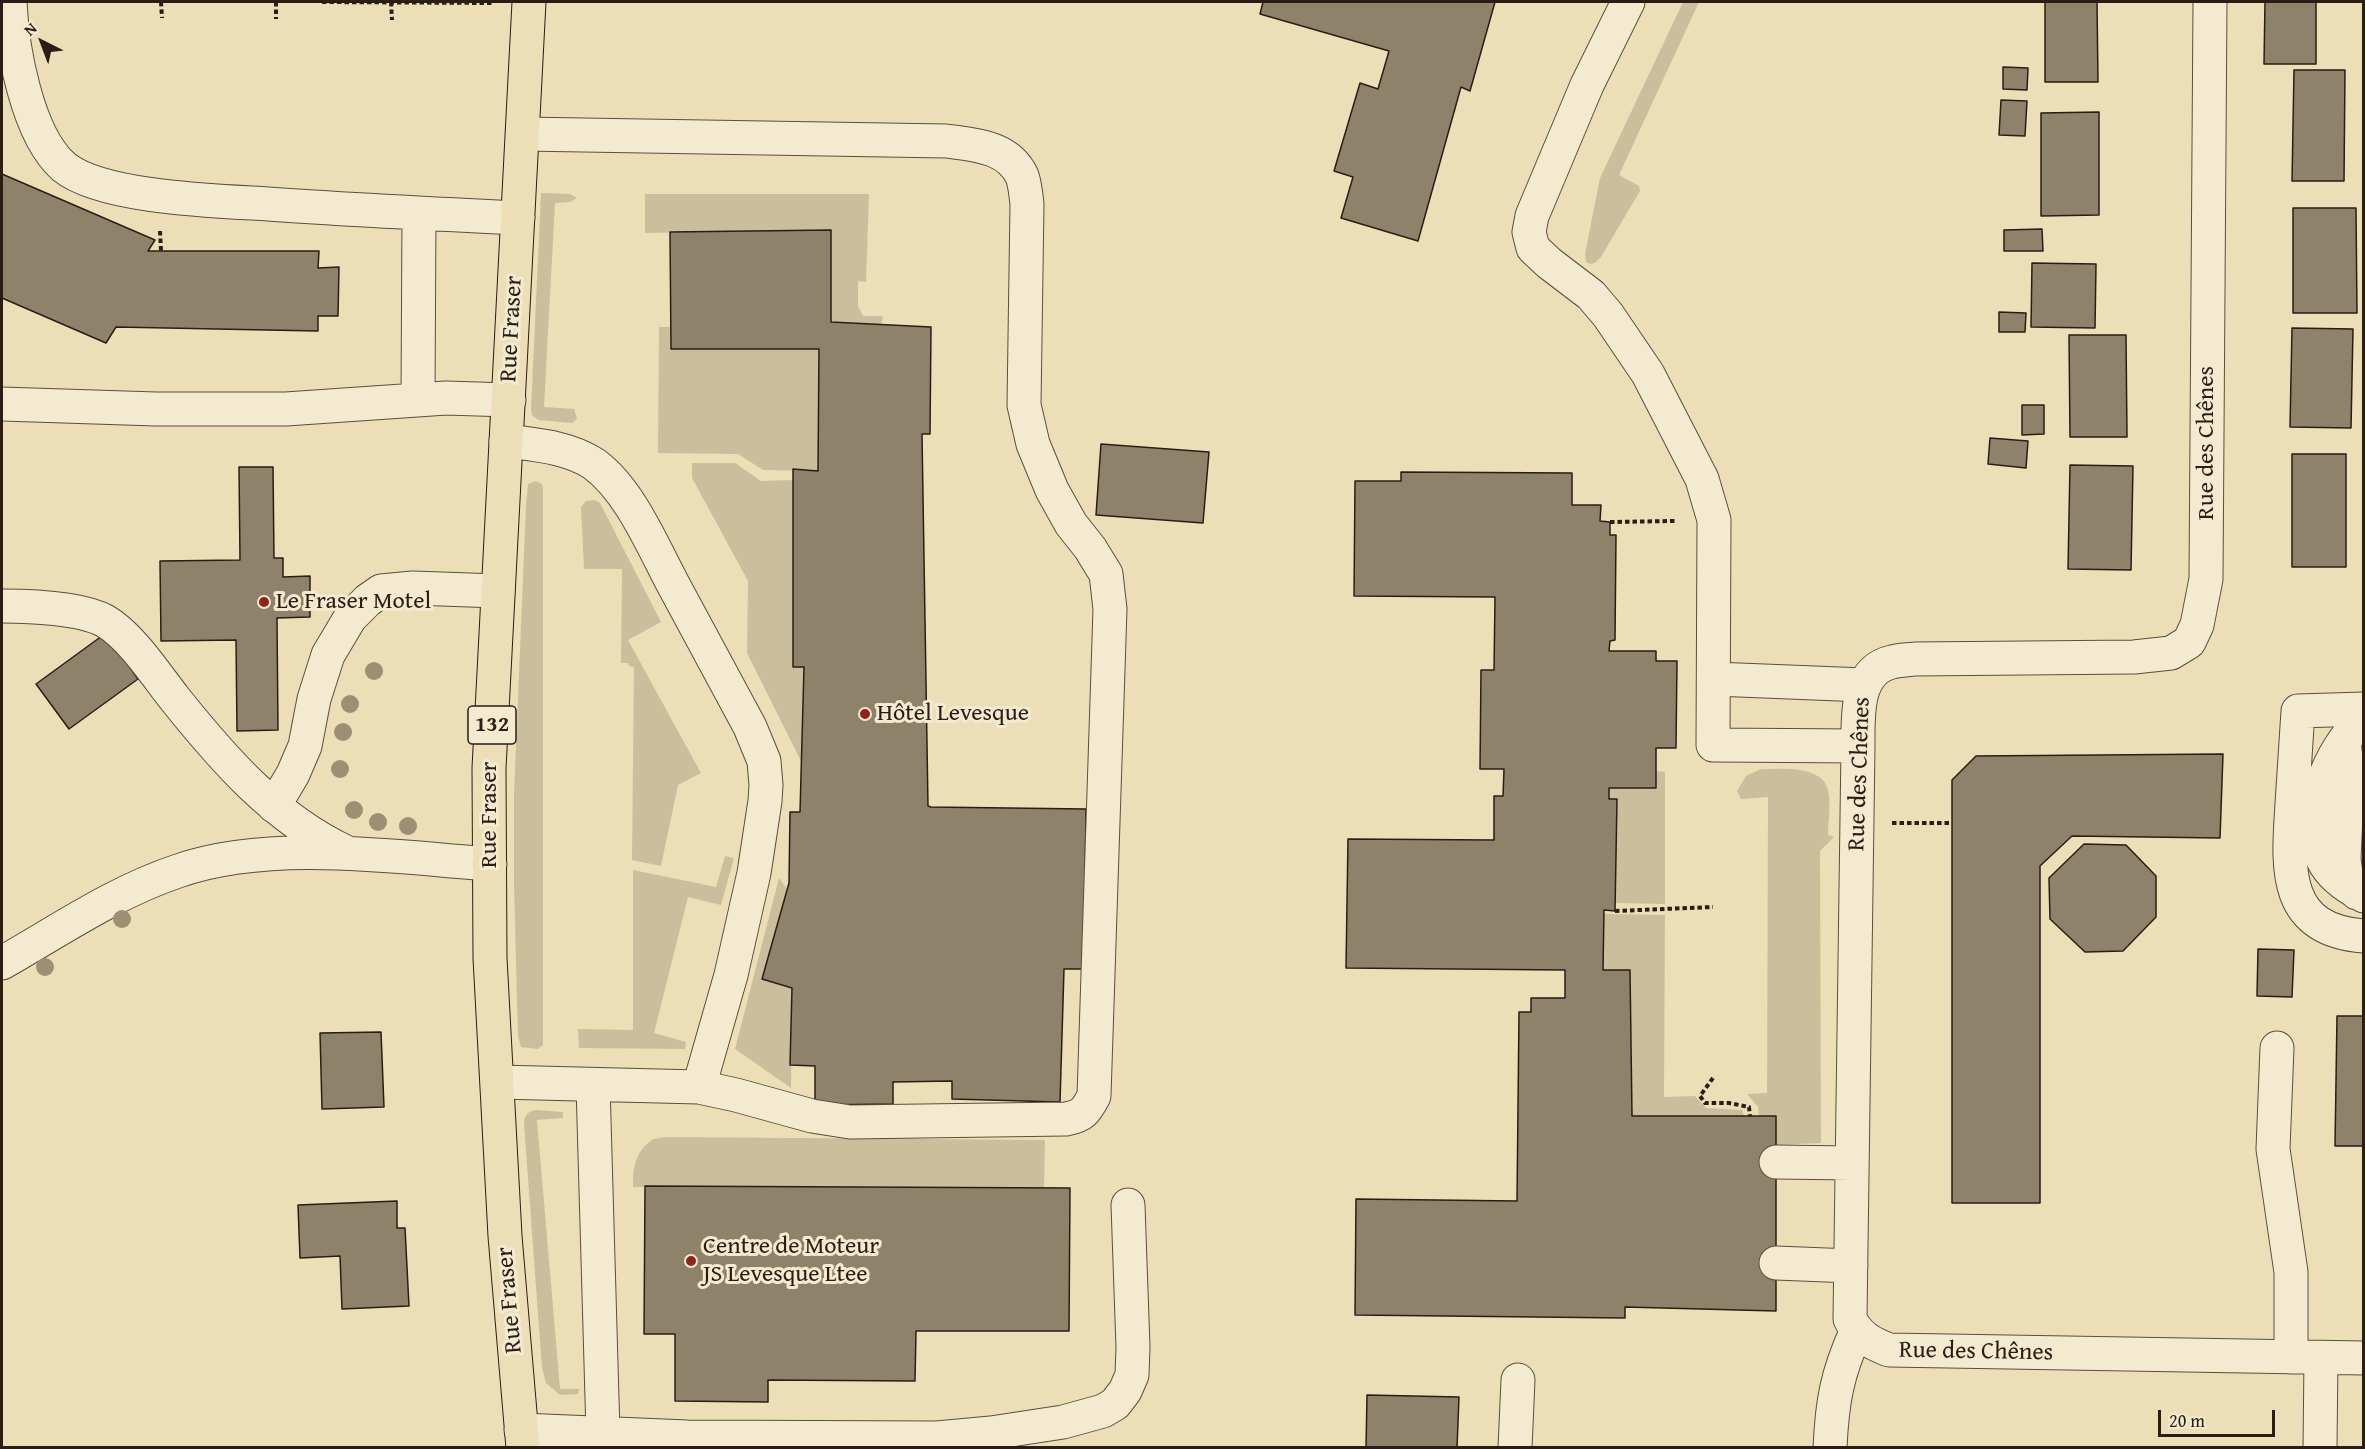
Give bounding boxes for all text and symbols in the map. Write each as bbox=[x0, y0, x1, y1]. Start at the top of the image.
north arrow bbox=[12, 12, 72, 72]
text: N bbox=[18, 16, 42, 41]
street label: Rue Fraser bbox=[495, 275, 529, 383]
street label: Rue des Chênes bbox=[2193, 366, 2221, 520]
place label: Le Fraser Motel bbox=[276, 588, 431, 616]
marker: Le Fraser Motel bbox=[257, 595, 271, 609]
street label: Rue des Chênes bbox=[1843, 696, 1877, 852]
place label: Hôtel Levesque bbox=[877, 700, 1029, 728]
road number: 132 bbox=[468, 706, 516, 744]
marker: Hôtel Levesque bbox=[858, 707, 872, 721]
street label: Rue Fraser bbox=[476, 762, 504, 868]
place label: Centre de Moteur JS Levesque Ltee bbox=[703, 1233, 879, 1289]
street label: Rue Fraser bbox=[491, 1246, 529, 1354]
marker: Centre de Moteur JS Levesque Ltee bbox=[684, 1254, 698, 1268]
street label: Rue des Chênes bbox=[1899, 1336, 2053, 1368]
scale bar bbox=[2161, 1398, 2278, 1436]
text: 20 m bbox=[2169, 1407, 2205, 1434]

